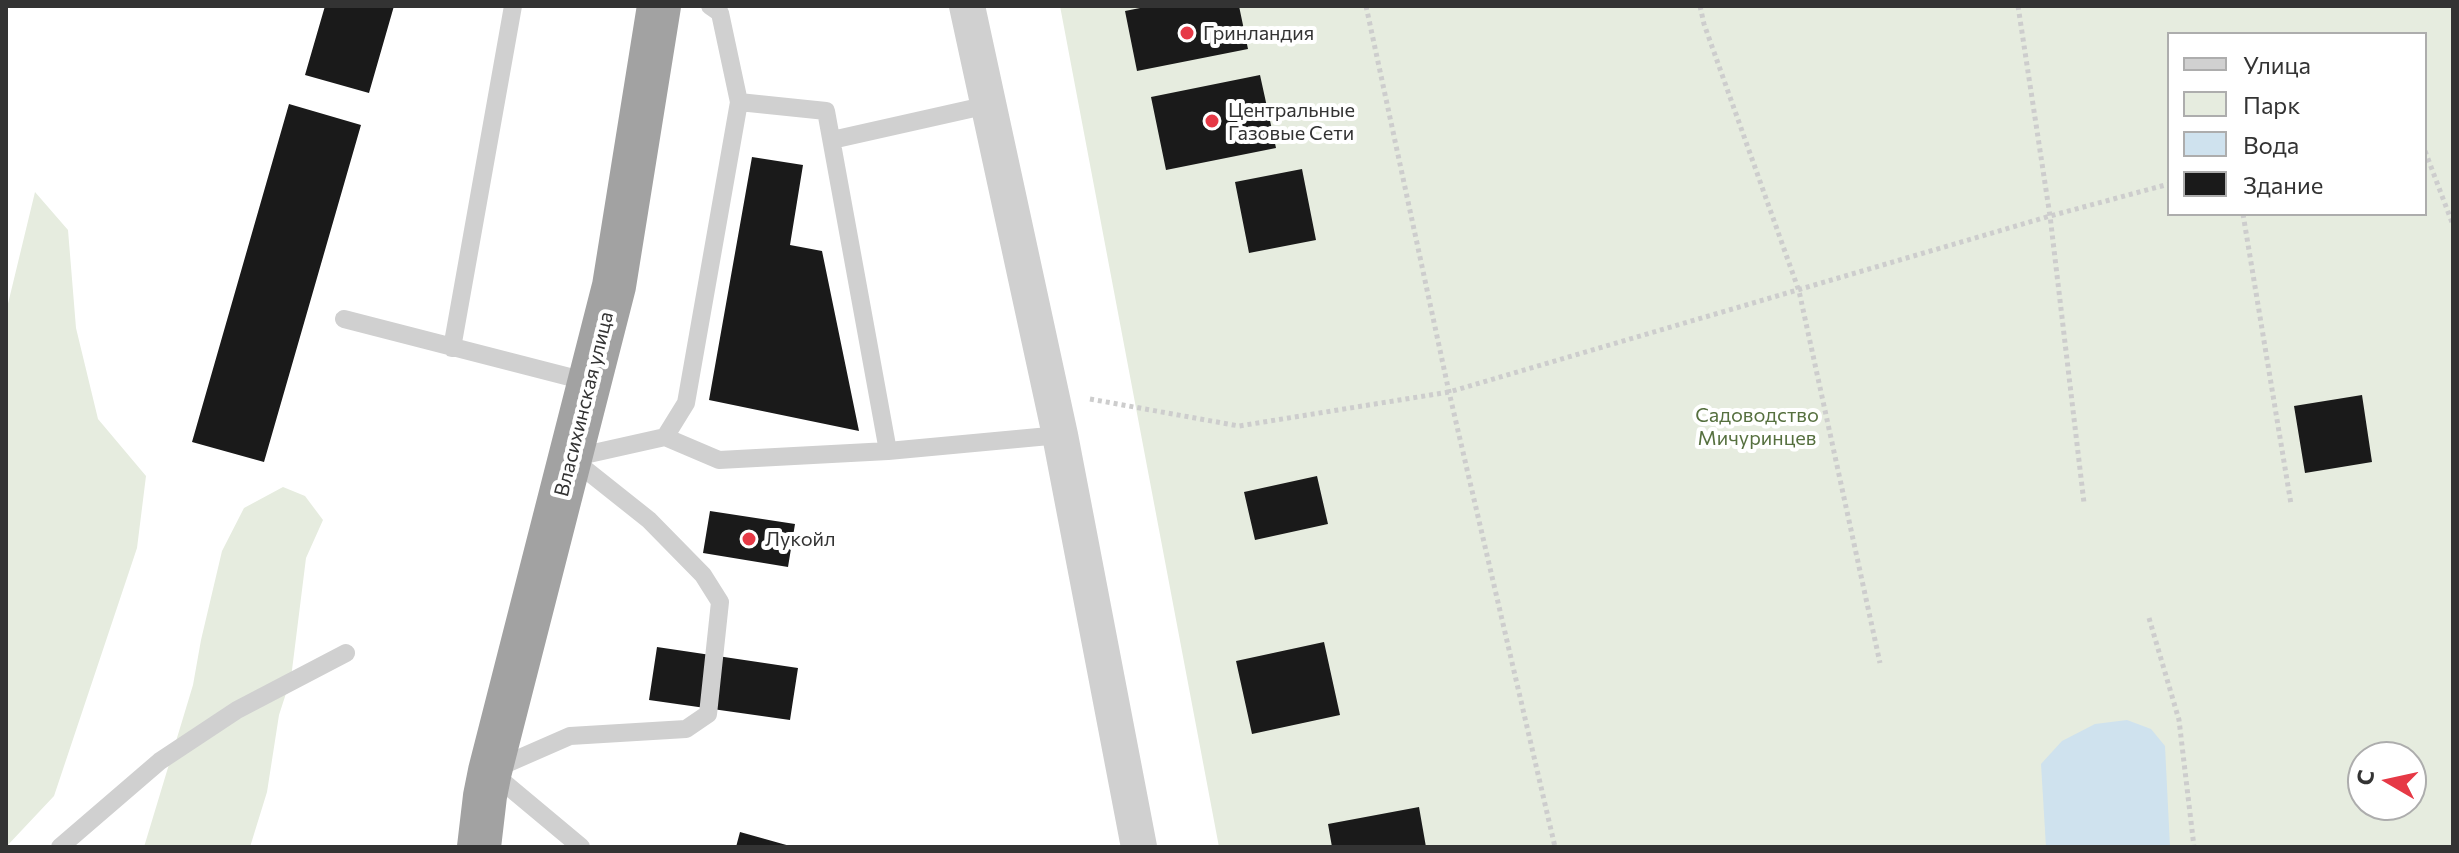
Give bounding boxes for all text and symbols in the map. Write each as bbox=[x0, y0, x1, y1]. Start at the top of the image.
place label: Гринландия bbox=[1203, 21, 1314, 45]
marker: Гринландия bbox=[1178, 24, 1196, 42]
legend bbox=[2167, 32, 2427, 216]
text: Улица bbox=[2243, 50, 2311, 79]
text: Парк bbox=[2243, 90, 2300, 119]
place label: Центральные Газовые Сети bbox=[1228, 98, 1355, 145]
marker: Центральные Газовые Сети bbox=[1203, 112, 1221, 130]
text: Вода bbox=[2243, 130, 2299, 159]
text: Здание bbox=[2243, 170, 2323, 199]
street label: Власихинская улица bbox=[549, 309, 619, 499]
park label: Садоводство Мичуринцев bbox=[1695, 403, 1819, 450]
place label: Лукойл bbox=[765, 527, 836, 551]
marker: Лукойл bbox=[740, 530, 758, 548]
north arrow bbox=[2347, 741, 2427, 821]
text: С bbox=[2350, 768, 2379, 787]

